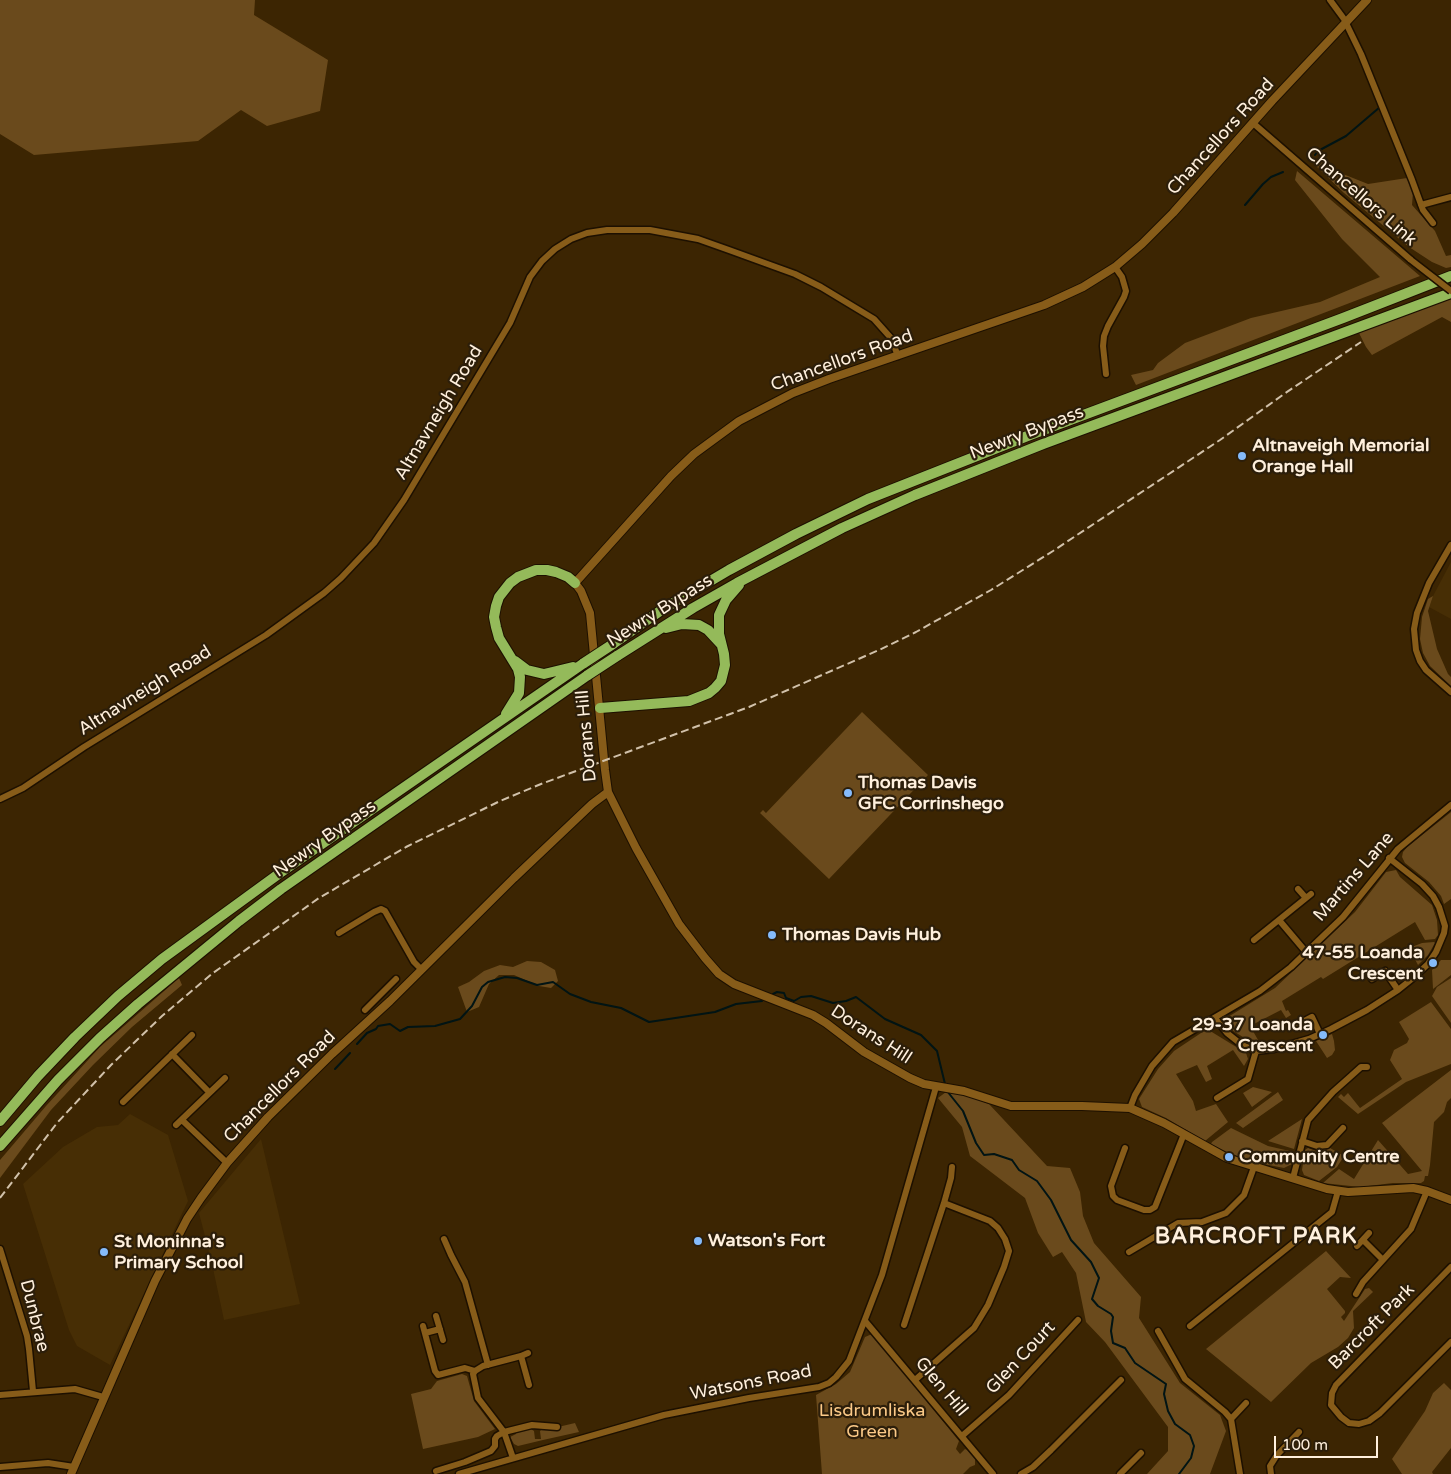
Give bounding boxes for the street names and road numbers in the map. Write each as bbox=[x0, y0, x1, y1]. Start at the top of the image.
street label: Chancellors Road bbox=[1163, 74, 1279, 200]
street label: Chancellors Link bbox=[1301, 143, 1421, 251]
street label: Chancellors Road bbox=[768, 325, 916, 397]
street label: Altnavneigh Road bbox=[390, 342, 488, 484]
street label: Newry Bypass bbox=[967, 401, 1087, 465]
street label: Newry Bypass bbox=[603, 570, 717, 652]
street label: Altnavneigh Road bbox=[74, 641, 216, 741]
street label: Dorans Hill bbox=[572, 689, 602, 783]
street label: Newry Bypass bbox=[269, 796, 381, 882]
street label: Martins Lane bbox=[1309, 828, 1399, 926]
street label: Dorans Hill bbox=[826, 1001, 916, 1069]
street label: Chancellors Road bbox=[219, 1026, 341, 1148]
street label: Dunbrae bbox=[15, 1278, 53, 1354]
street label: Barcroft Park bbox=[1324, 1279, 1420, 1375]
street label: Glen Court bbox=[982, 1317, 1060, 1399]
street label: Glen Hill bbox=[910, 1353, 972, 1421]
street label: Watsons Road bbox=[688, 1361, 814, 1405]

